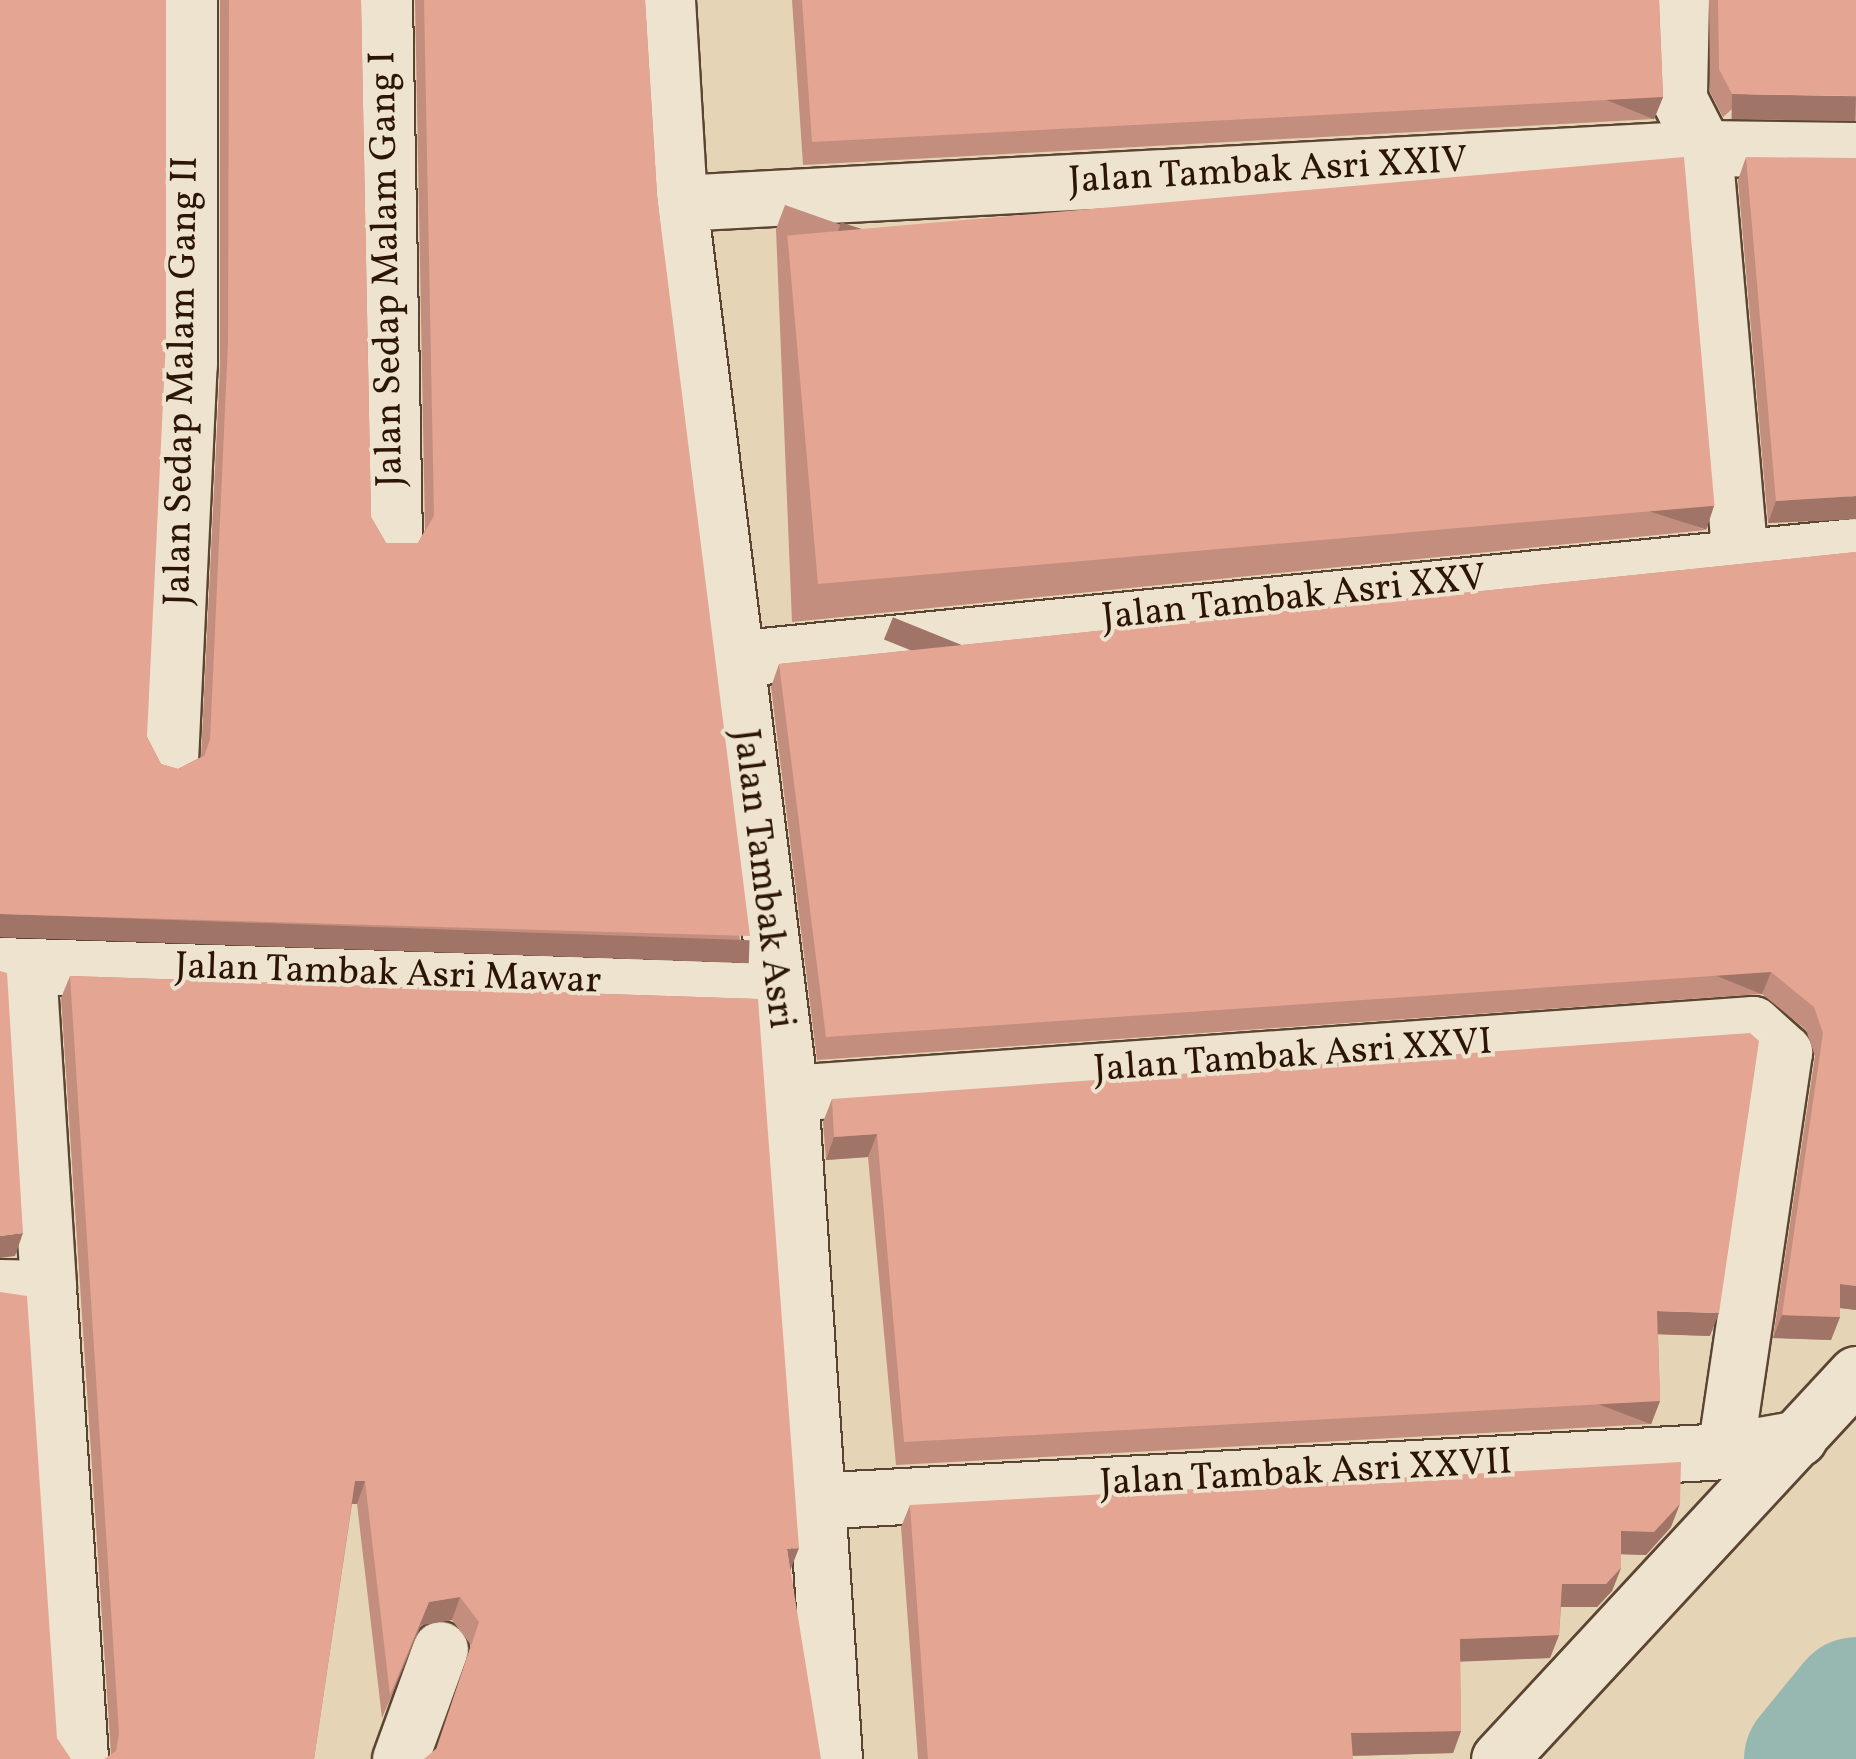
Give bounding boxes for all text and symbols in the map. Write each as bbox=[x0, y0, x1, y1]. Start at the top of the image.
street label: Jalan Sedap Malam Gang I bbox=[361, 50, 415, 488]
street label: Jalan Tambak Asri XXIV bbox=[1067, 139, 1469, 205]
street label: Jalan Sedap Malam Gang II bbox=[156, 156, 210, 606]
street label: Jalan Tambak Asri XXV bbox=[1099, 556, 1489, 642]
street label: Jalan Tambak Asri bbox=[721, 726, 803, 1032]
street label: Jalan Tambak Asri Mawar bbox=[173, 945, 603, 1005]
street label: Jalan Tambak Asri XXVI bbox=[1092, 1020, 1494, 1094]
street label: Jalan Tambak Asri XXVII bbox=[1098, 1440, 1514, 1508]

